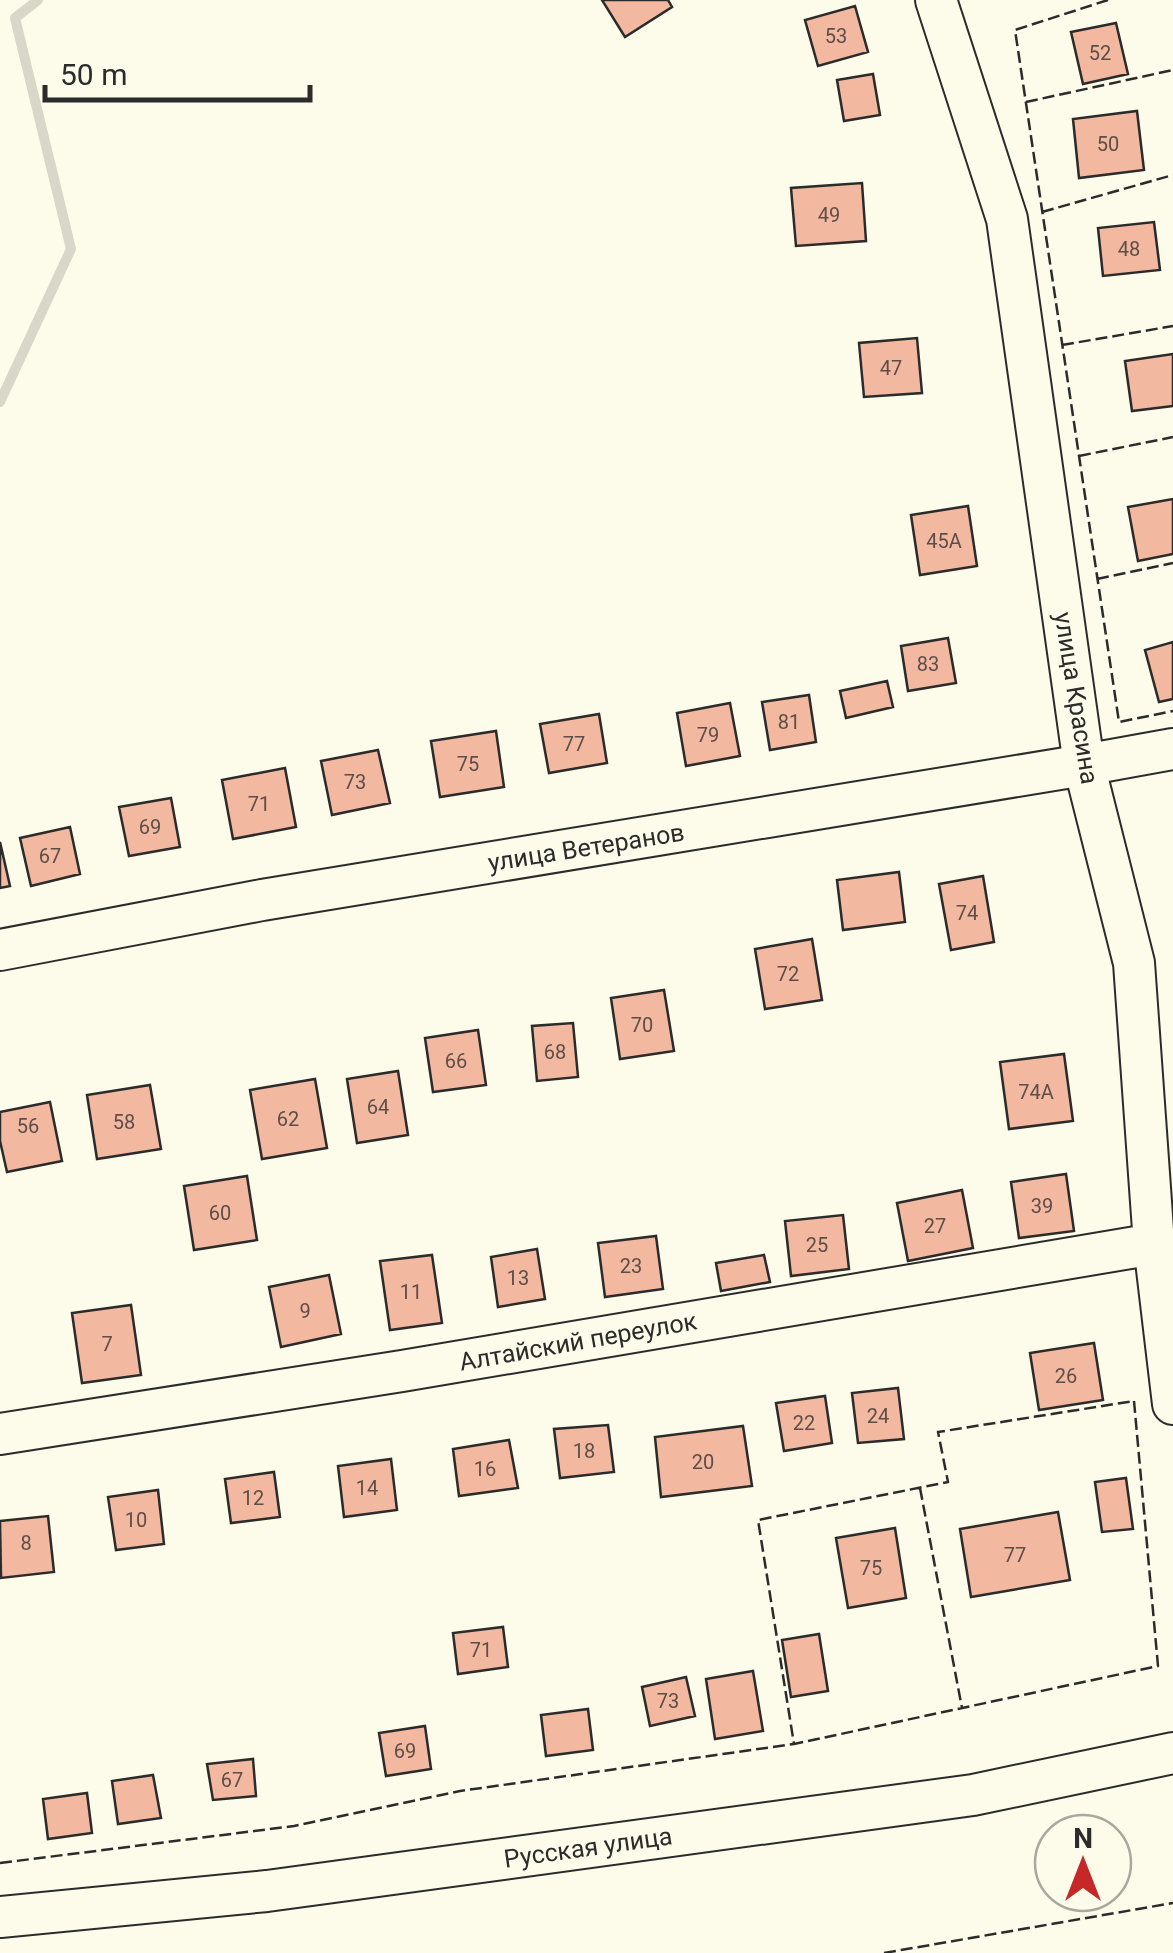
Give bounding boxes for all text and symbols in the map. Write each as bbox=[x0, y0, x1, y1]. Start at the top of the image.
house number: 53 bbox=[825, 24, 847, 48]
scale bar bbox=[45, 40, 310, 102]
house number: 52 bbox=[1089, 41, 1111, 65]
text: 50 m bbox=[60, 57, 127, 92]
house number: 50 bbox=[1097, 132, 1119, 156]
house number: 49 bbox=[818, 203, 840, 227]
house number: 48 bbox=[1118, 237, 1140, 261]
house number: 47 bbox=[880, 356, 902, 380]
house number: 45А bbox=[926, 529, 962, 553]
street label: улица Красина bbox=[1049, 610, 1104, 786]
house number: 83 bbox=[917, 652, 939, 676]
house number: 81 bbox=[778, 710, 800, 734]
house number: 79 bbox=[697, 723, 719, 747]
house number: 77 bbox=[563, 732, 585, 756]
house number: 75 bbox=[457, 752, 479, 776]
house number: 73 bbox=[344, 770, 366, 794]
house number: 71 bbox=[248, 792, 270, 816]
house number: 69 bbox=[139, 815, 161, 839]
street label: улица Ветеранов bbox=[486, 818, 686, 877]
house number: 67 bbox=[39, 844, 61, 868]
house number: 74 bbox=[956, 901, 978, 925]
house number: 72 bbox=[777, 962, 799, 986]
house number: 70 bbox=[631, 1013, 653, 1037]
house number: 68 bbox=[544, 1040, 566, 1064]
house number: 66 bbox=[445, 1049, 467, 1073]
house number: 74А bbox=[1018, 1080, 1054, 1104]
house number: 64 bbox=[367, 1095, 389, 1119]
house number: 62 bbox=[277, 1107, 299, 1131]
house number: 58 bbox=[113, 1110, 135, 1134]
house number: 56 bbox=[17, 1114, 39, 1138]
house number: 39 bbox=[1031, 1194, 1053, 1218]
house number: 60 bbox=[209, 1201, 231, 1225]
house number: 27 bbox=[924, 1214, 946, 1238]
house number: 25 bbox=[806, 1233, 828, 1257]
house number: 23 bbox=[620, 1254, 642, 1278]
house number: 13 bbox=[507, 1266, 529, 1290]
house number: 11 bbox=[400, 1280, 422, 1304]
house number: 9 bbox=[299, 1299, 311, 1323]
street label: Алтайский переулок bbox=[457, 1306, 700, 1377]
house number: 7 bbox=[101, 1332, 113, 1356]
house number: 26 bbox=[1055, 1364, 1077, 1388]
house number: 24 bbox=[867, 1404, 889, 1428]
house number: 22 bbox=[793, 1411, 815, 1435]
house number: 18 bbox=[573, 1439, 595, 1463]
house number: 20 bbox=[692, 1450, 714, 1474]
house number: 16 bbox=[474, 1457, 496, 1481]
house number: 14 bbox=[356, 1476, 378, 1500]
house number: 12 bbox=[242, 1486, 264, 1510]
house number: 10 bbox=[125, 1508, 147, 1532]
house number: 8 bbox=[20, 1531, 32, 1555]
house number: 77 bbox=[1004, 1543, 1026, 1567]
house number: 75 bbox=[860, 1556, 882, 1580]
house number: 71 bbox=[470, 1638, 492, 1662]
house number: 73 bbox=[657, 1689, 679, 1713]
house number: 69 bbox=[394, 1739, 416, 1763]
house number: 67 bbox=[221, 1768, 243, 1792]
north arrow bbox=[1033, 1813, 1133, 1913]
street label: Русская улица bbox=[502, 1821, 674, 1874]
text: N bbox=[1073, 1822, 1093, 1855]

